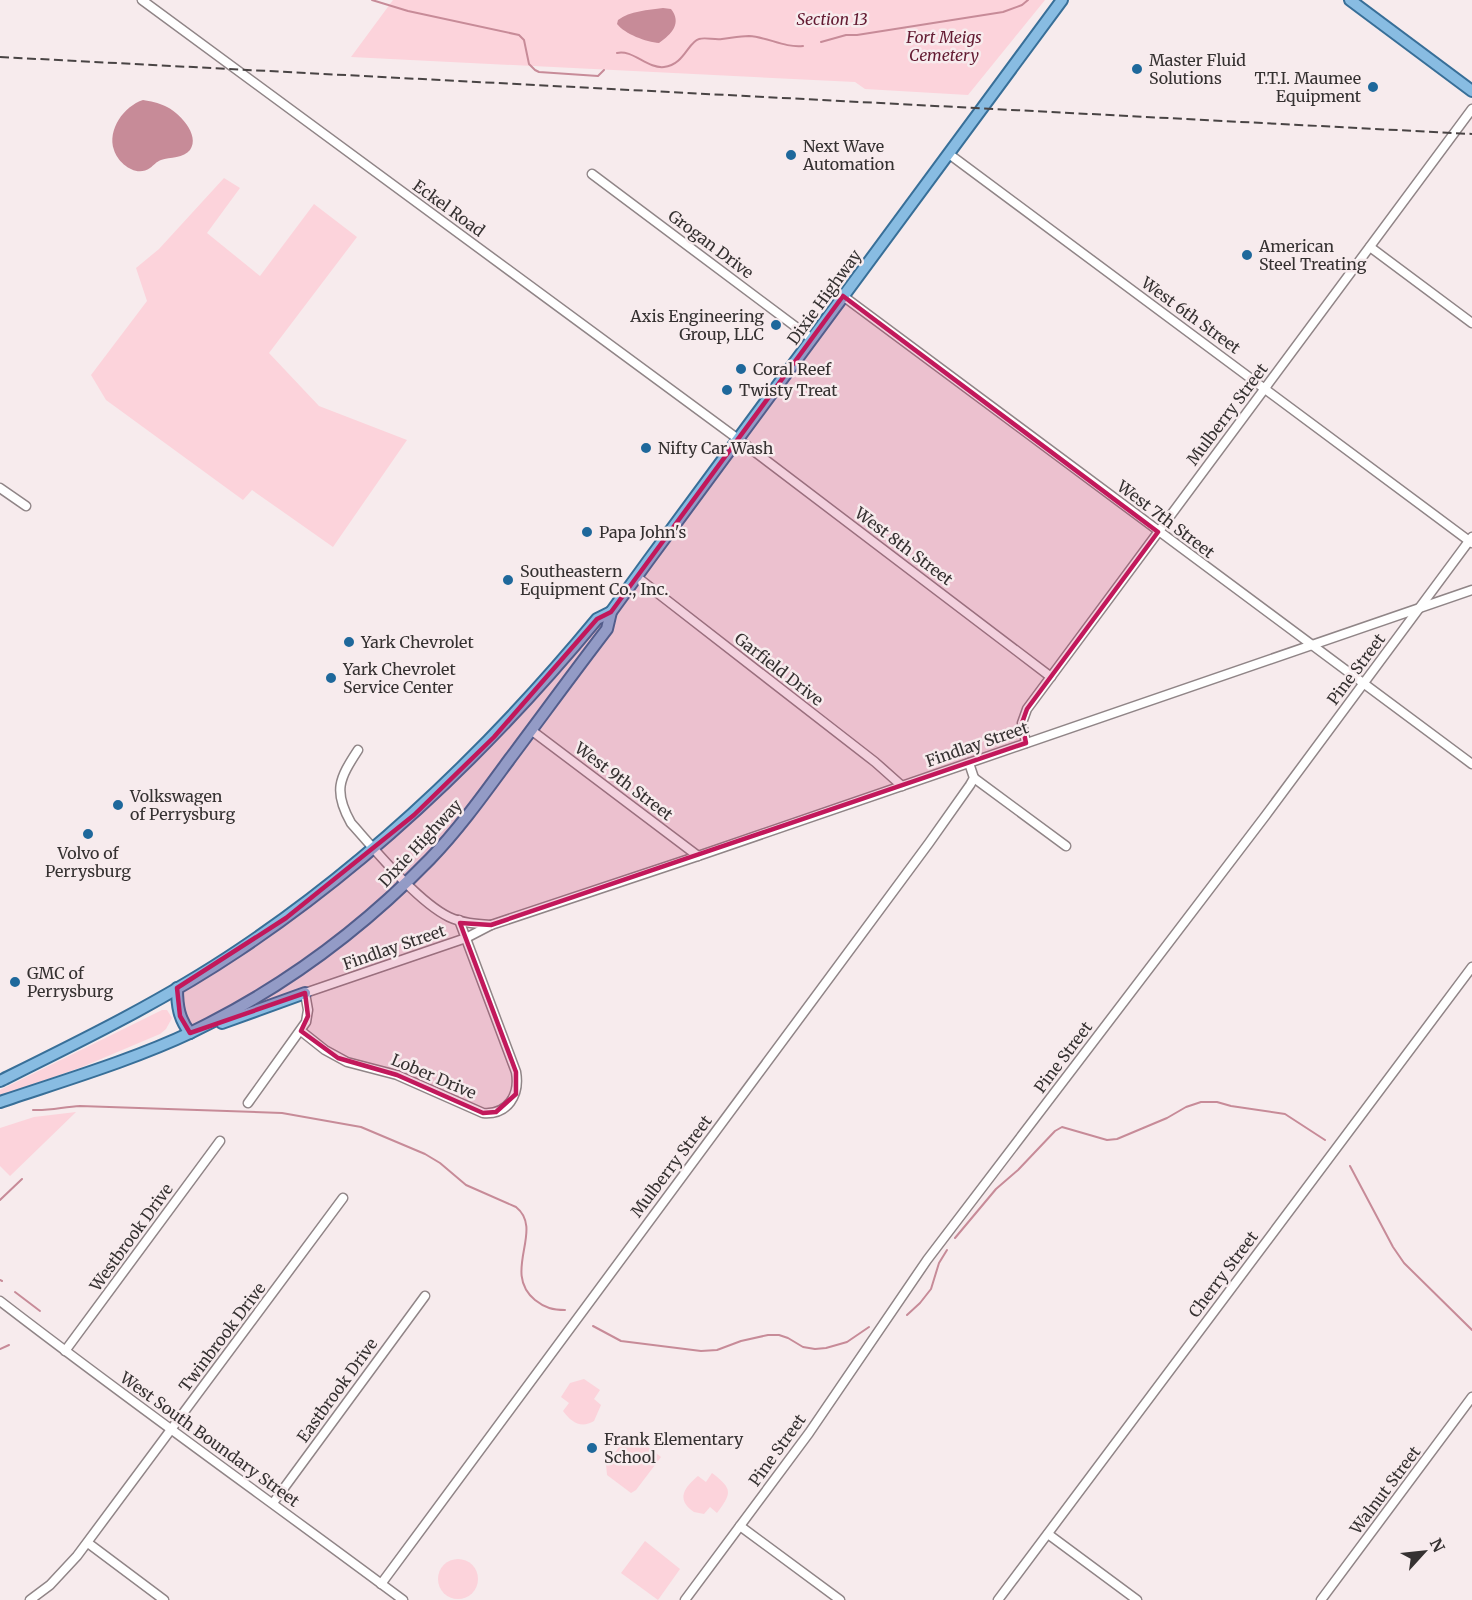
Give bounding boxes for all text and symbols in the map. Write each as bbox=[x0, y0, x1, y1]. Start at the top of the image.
park label: Section 13 bbox=[797, 9, 867, 29]
park label: Fort Meigs Cemetery bbox=[905, 27, 982, 65]
place label: Master Fluid Solutions bbox=[1149, 50, 1246, 88]
marker: Master Fluid Solutions bbox=[1130, 62, 1144, 76]
place label: T.T.I. Maumee Equipment bbox=[1255, 68, 1362, 106]
marker: T.T.I. Maumee Equipment bbox=[1366, 80, 1380, 94]
place label: Next Wave Automation bbox=[802, 136, 895, 174]
marker: Next Wave Automation bbox=[784, 148, 798, 162]
street label: Eckel Road bbox=[409, 175, 489, 241]
street label: Grogan Drive bbox=[664, 205, 758, 283]
place label: American Steel Treating bbox=[1258, 236, 1367, 274]
street label: Dixie Highway bbox=[783, 245, 866, 348]
marker: American Steel Treating bbox=[1240, 248, 1254, 262]
street label: West 6th Street bbox=[1137, 272, 1245, 358]
place label: Axis Engineering Group, LLC bbox=[629, 306, 764, 344]
marker: Axis Engineering Group, LLC bbox=[769, 318, 783, 332]
place label: Coral Reef bbox=[753, 359, 832, 379]
street label: Mulberry Street bbox=[1182, 359, 1272, 469]
marker: Coral Reef bbox=[734, 362, 748, 376]
place label: Twisty Treat bbox=[739, 380, 838, 400]
marker: Twisty Treat bbox=[720, 383, 734, 397]
place label: Nifty Car Wash bbox=[658, 438, 774, 458]
marker: Nifty Car Wash bbox=[639, 441, 653, 455]
street label: West 7th Street bbox=[1113, 475, 1219, 563]
street label: West 8th Street bbox=[850, 502, 958, 590]
place label: Papa John's bbox=[599, 522, 687, 542]
marker: Papa John's bbox=[580, 525, 594, 539]
place label: Southeastern Equipment Co., Inc. bbox=[520, 561, 668, 599]
marker: Southeastern Equipment Co., Inc. bbox=[501, 573, 515, 587]
street label: Garfield Drive bbox=[731, 628, 827, 710]
street label: Pine Street bbox=[1323, 629, 1390, 709]
place label: Yark Chevrolet bbox=[360, 632, 474, 652]
marker: Yark Chevrolet bbox=[342, 635, 356, 649]
place label: Yark Chevrolet Service Center bbox=[342, 659, 456, 697]
marker: Yark Chevrolet Service Center bbox=[324, 671, 338, 685]
street label: Findlay Street bbox=[923, 717, 1032, 771]
street label: West 9th Street bbox=[570, 737, 678, 825]
place label: Volkswagen of Perrysburg bbox=[129, 786, 235, 824]
street label: Dixie Highway bbox=[374, 794, 466, 891]
marker: Volkswagen of Perrysburg bbox=[111, 798, 125, 812]
marker: Volvo of Perrysburg bbox=[81, 827, 95, 841]
place label: Volvo of Perrysburg bbox=[45, 843, 131, 881]
street label: Findlay Street bbox=[340, 920, 449, 974]
place label: GMC of Perrysburg bbox=[27, 963, 113, 1001]
marker: GMC of Perrysburg bbox=[8, 975, 22, 989]
street label: Pine Street bbox=[1030, 1017, 1097, 1097]
street label: Lober Drive bbox=[389, 1049, 479, 1103]
street label: Mulberry Street bbox=[626, 1111, 716, 1221]
street label: Westbrook Drive bbox=[85, 1179, 177, 1296]
street label: Cherry Street bbox=[1184, 1226, 1262, 1321]
street label: Twinbrook Drive bbox=[174, 1279, 270, 1395]
street label: Eastbrook Drive bbox=[292, 1334, 382, 1446]
street label: West South Boundary Street bbox=[116, 1367, 304, 1511]
street label: Pine Street bbox=[744, 1410, 810, 1490]
place label: Frank Elementary School bbox=[604, 1429, 744, 1467]
marker: Frank Elementary School bbox=[585, 1441, 599, 1455]
street label: Walnut Street bbox=[1345, 1441, 1425, 1539]
north arrow bbox=[1394, 1522, 1454, 1582]
text: N bbox=[1426, 1535, 1449, 1556]

